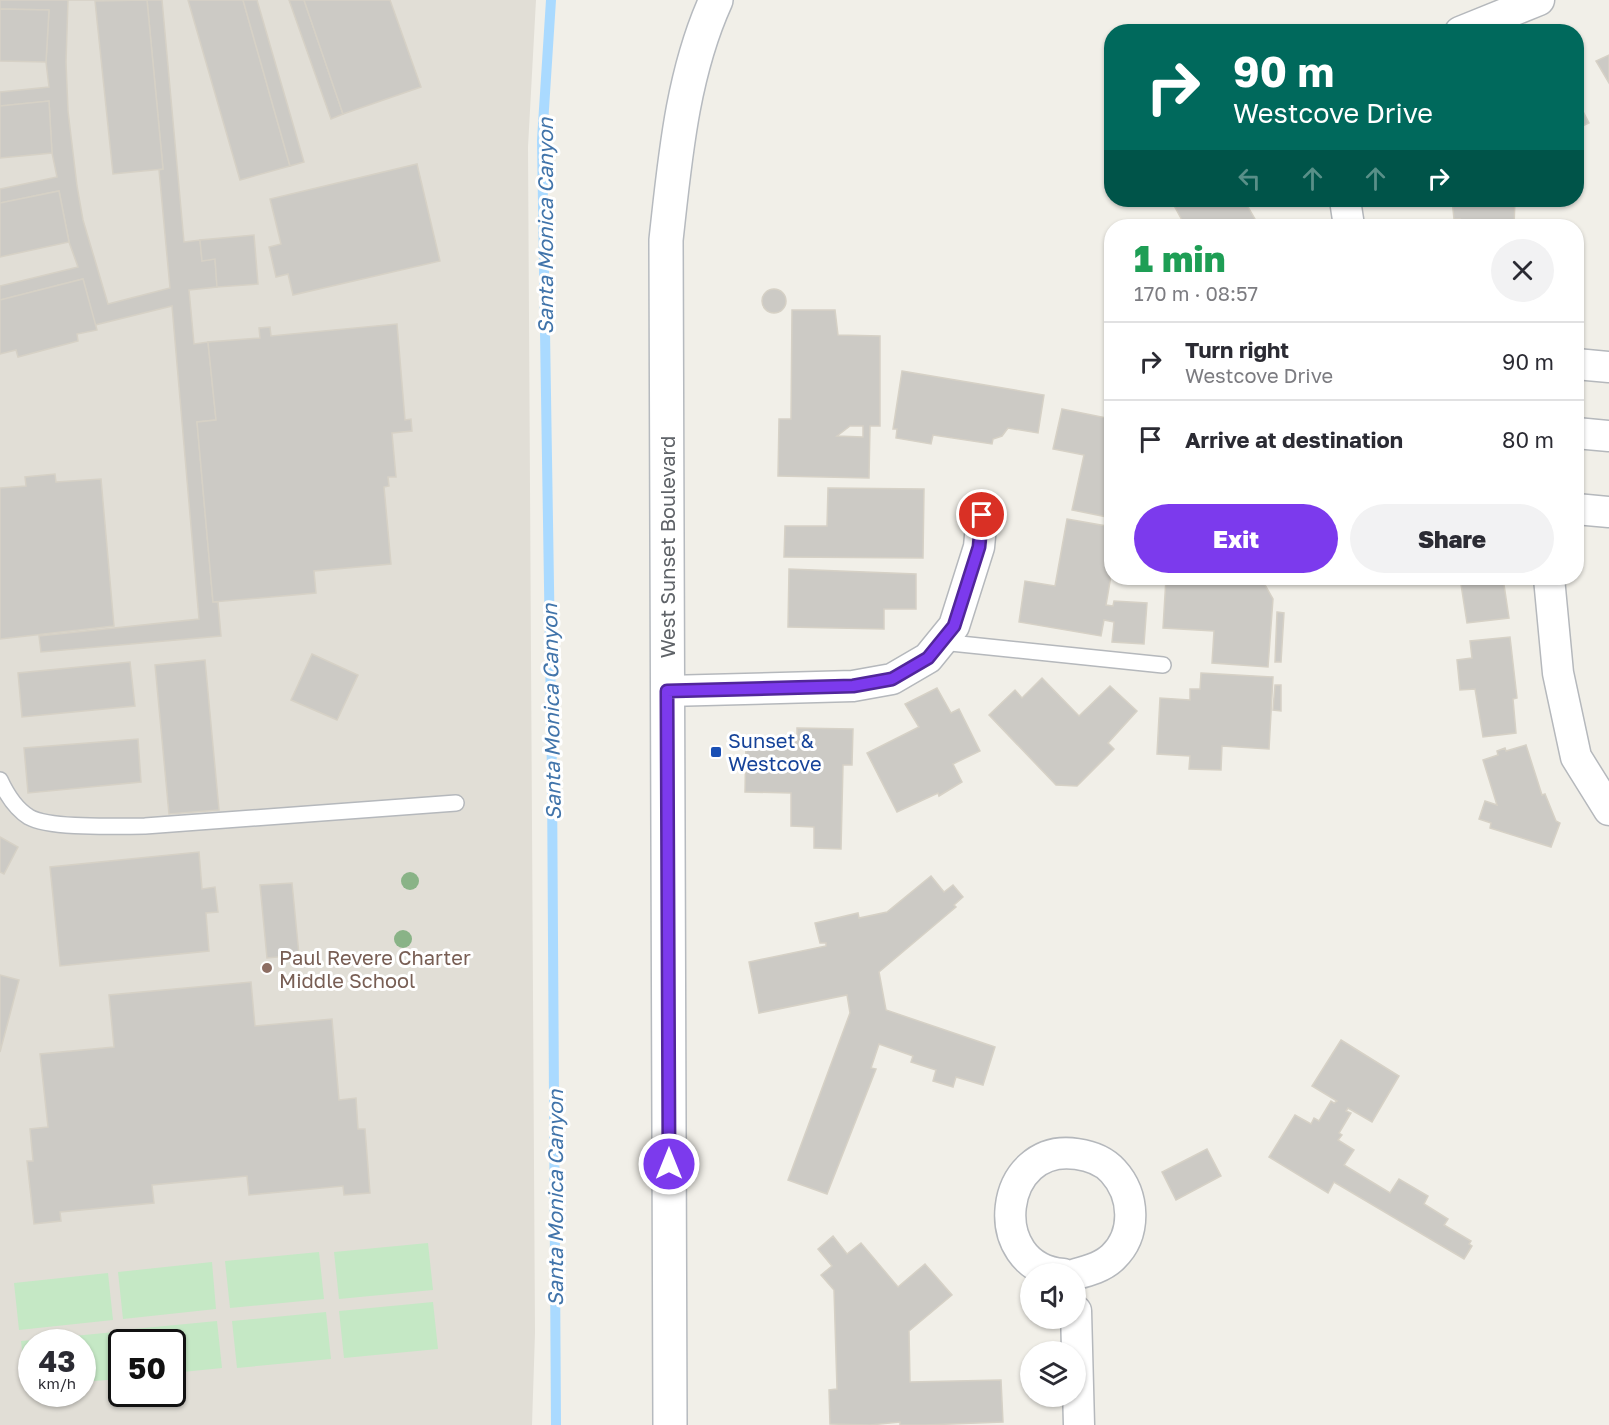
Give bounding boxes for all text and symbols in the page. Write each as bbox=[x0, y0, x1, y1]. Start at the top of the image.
text: 90 m bbox=[1233, 46, 1334, 96]
icon: right bbox=[1134, 48, 1212, 126]
text: Westcove Drive bbox=[1233, 97, 1433, 129]
water label: Santa Monica Canyon bbox=[532, 117, 558, 334]
icon: left bbox=[1233, 162, 1266, 195]
icon: ahead bbox=[1296, 162, 1329, 195]
icon: ahead bbox=[1359, 162, 1392, 195]
icon: right bbox=[1422, 162, 1455, 195]
text: 1 min bbox=[1134, 237, 1225, 280]
button: close bbox=[1491, 239, 1554, 302]
text: 170 m · 08:57 bbox=[1134, 281, 1258, 305]
text: Turn right bbox=[1185, 336, 1289, 363]
icon: right bbox=[1134, 345, 1167, 378]
text: 90 m bbox=[1502, 348, 1554, 375]
text: Westcove Drive bbox=[1185, 363, 1333, 387]
icon: arrive bbox=[1134, 423, 1167, 456]
text: Arrive at destination bbox=[1185, 426, 1403, 453]
text: 80 m bbox=[1502, 426, 1554, 453]
street label: West Sunset Boulevard bbox=[655, 436, 679, 658]
pin bbox=[956, 489, 1007, 540]
icon: arrive bbox=[965, 498, 998, 531]
button: Exit bbox=[1134, 504, 1338, 573]
button: Share bbox=[1350, 504, 1554, 573]
water label: Santa Monica Canyon bbox=[536, 602, 566, 821]
place label: Sunset & Westcove bbox=[728, 728, 822, 775]
marker: Sunset & Westcove bbox=[709, 745, 723, 759]
place label: Paul Revere Charter Middle School bbox=[279, 945, 471, 992]
marker: Paul Revere Charter Middle School bbox=[260, 961, 274, 975]
water label: Santa Monica Canyon bbox=[542, 1089, 568, 1306]
position arrow bbox=[637, 1132, 701, 1196]
map controls bbox=[1020, 1263, 1086, 1407]
button: sound bbox=[1020, 1263, 1086, 1329]
speed limit sign: 50 bbox=[108, 1329, 186, 1407]
button: layers bbox=[1020, 1341, 1086, 1407]
text: 43 bbox=[38, 1343, 76, 1379]
text: km/h bbox=[38, 1374, 76, 1392]

